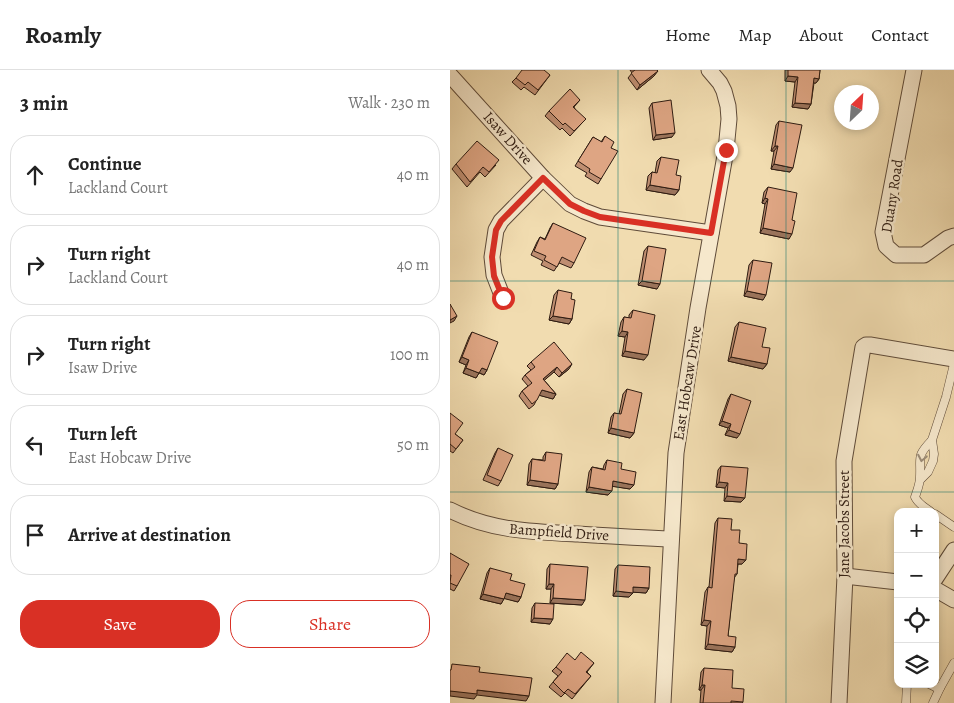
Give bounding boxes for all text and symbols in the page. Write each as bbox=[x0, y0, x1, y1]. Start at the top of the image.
text: Roamly bbox=[25, 19, 101, 51]
text: Home bbox=[665, 23, 710, 47]
text: Map bbox=[738, 23, 771, 47]
text: About bbox=[799, 23, 843, 47]
text: Contact bbox=[871, 23, 929, 47]
north arrow bbox=[834, 85, 879, 130]
text: 3 min bbox=[20, 89, 68, 117]
text: Walk · 230 m bbox=[348, 92, 430, 114]
street label: Isaw Drive bbox=[479, 107, 537, 169]
route end bbox=[715, 139, 738, 162]
text: Continue bbox=[68, 151, 142, 177]
street label: Duany Road bbox=[876, 157, 908, 234]
icon: ahead bbox=[21, 161, 49, 189]
text: 40 m bbox=[397, 164, 429, 186]
text: Lackland Court bbox=[68, 177, 168, 199]
text: Turn right bbox=[68, 241, 150, 267]
icon: right bbox=[21, 251, 49, 279]
text: 40 m bbox=[397, 254, 429, 276]
text: Lackland Court bbox=[68, 267, 168, 289]
route start bbox=[492, 287, 515, 310]
street label: East Hobcaw Drive bbox=[668, 324, 706, 442]
text: Turn right bbox=[68, 331, 150, 357]
icon: right bbox=[21, 341, 49, 369]
text: 100 m bbox=[390, 344, 429, 366]
text: Isaw Drive bbox=[68, 357, 137, 379]
text: Turn left bbox=[68, 421, 137, 447]
icon: left bbox=[21, 431, 49, 459]
text: 50 m bbox=[397, 434, 429, 456]
text: East Hobcaw Drive bbox=[68, 447, 191, 469]
one-way arrow bbox=[917, 454, 927, 462]
street label: Jane Jacobs Street bbox=[834, 470, 854, 578]
map controls bbox=[894, 508, 939, 688]
button: + bbox=[894, 508, 939, 553]
street label: Bampfield Drive bbox=[508, 519, 610, 545]
icon: arrive bbox=[21, 521, 49, 549]
text: Arrive at destination bbox=[68, 522, 231, 548]
button: − bbox=[894, 553, 939, 598]
button: locate bbox=[894, 598, 939, 643]
button: Save bbox=[20, 600, 220, 648]
button: Share bbox=[230, 600, 430, 648]
button: layers bbox=[894, 643, 939, 688]

